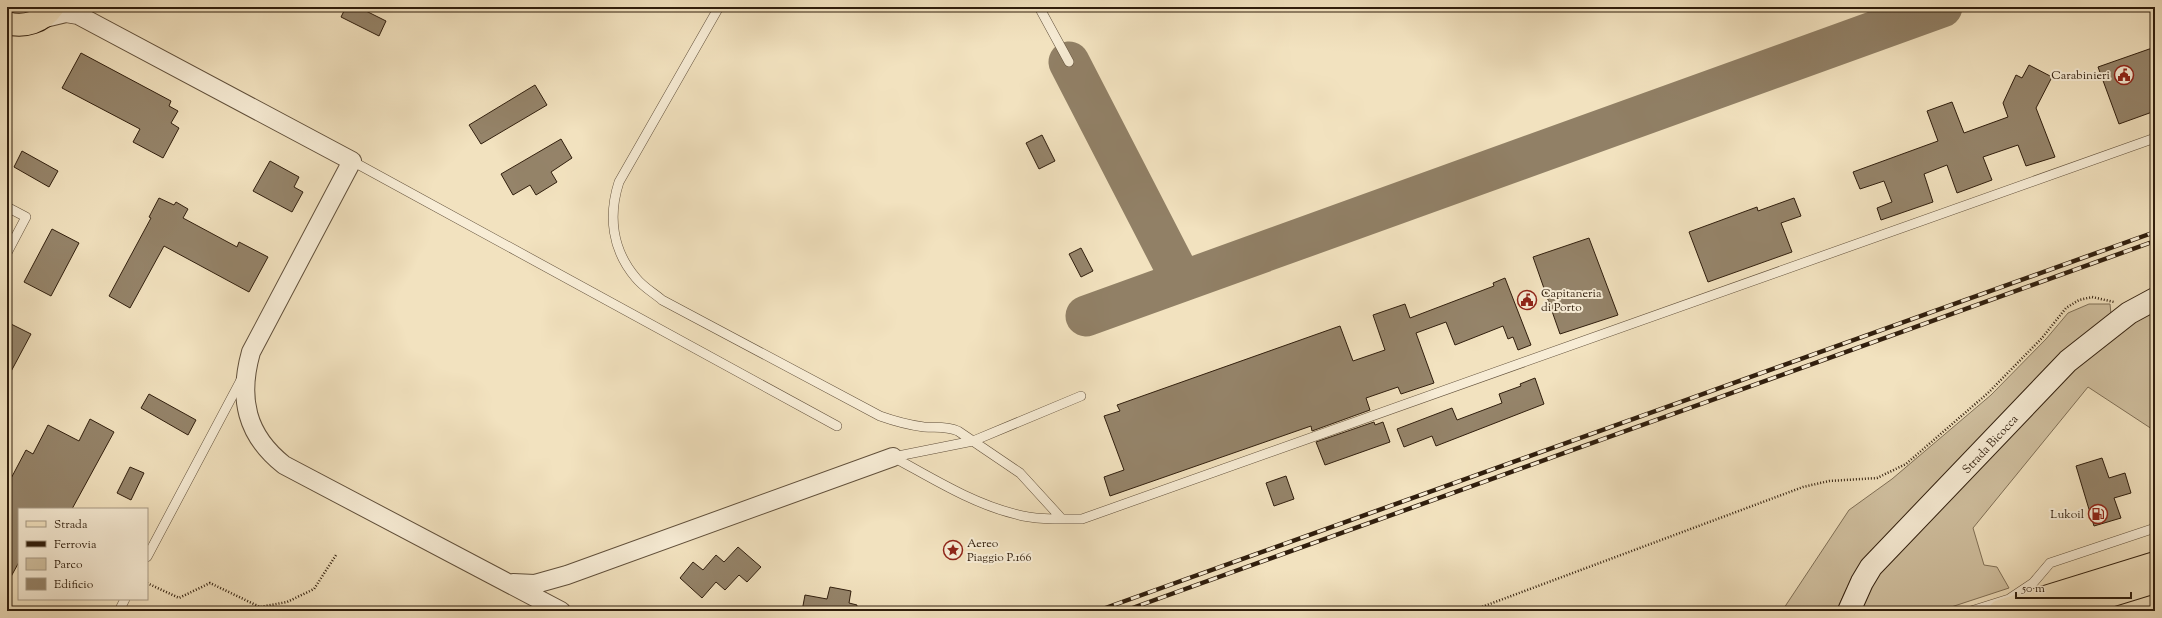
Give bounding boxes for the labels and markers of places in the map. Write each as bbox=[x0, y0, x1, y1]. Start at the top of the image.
public building icon: Carabinieri bbox=[2113, 64, 2135, 86]
place label: Carabinieri bbox=[2051, 67, 2111, 85]
place label: Capitaneria di Porto bbox=[1541, 285, 1602, 317]
public building icon: Capitaneria di Porto bbox=[1516, 289, 1538, 311]
fuel station icon: Lukoil bbox=[2087, 503, 2109, 525]
place label: Lukoil bbox=[2050, 506, 2085, 524]
place label: Aereo Piaggio P.166 bbox=[967, 535, 1031, 567]
place icon: Aereo Piaggio P.166 bbox=[942, 539, 964, 561]

